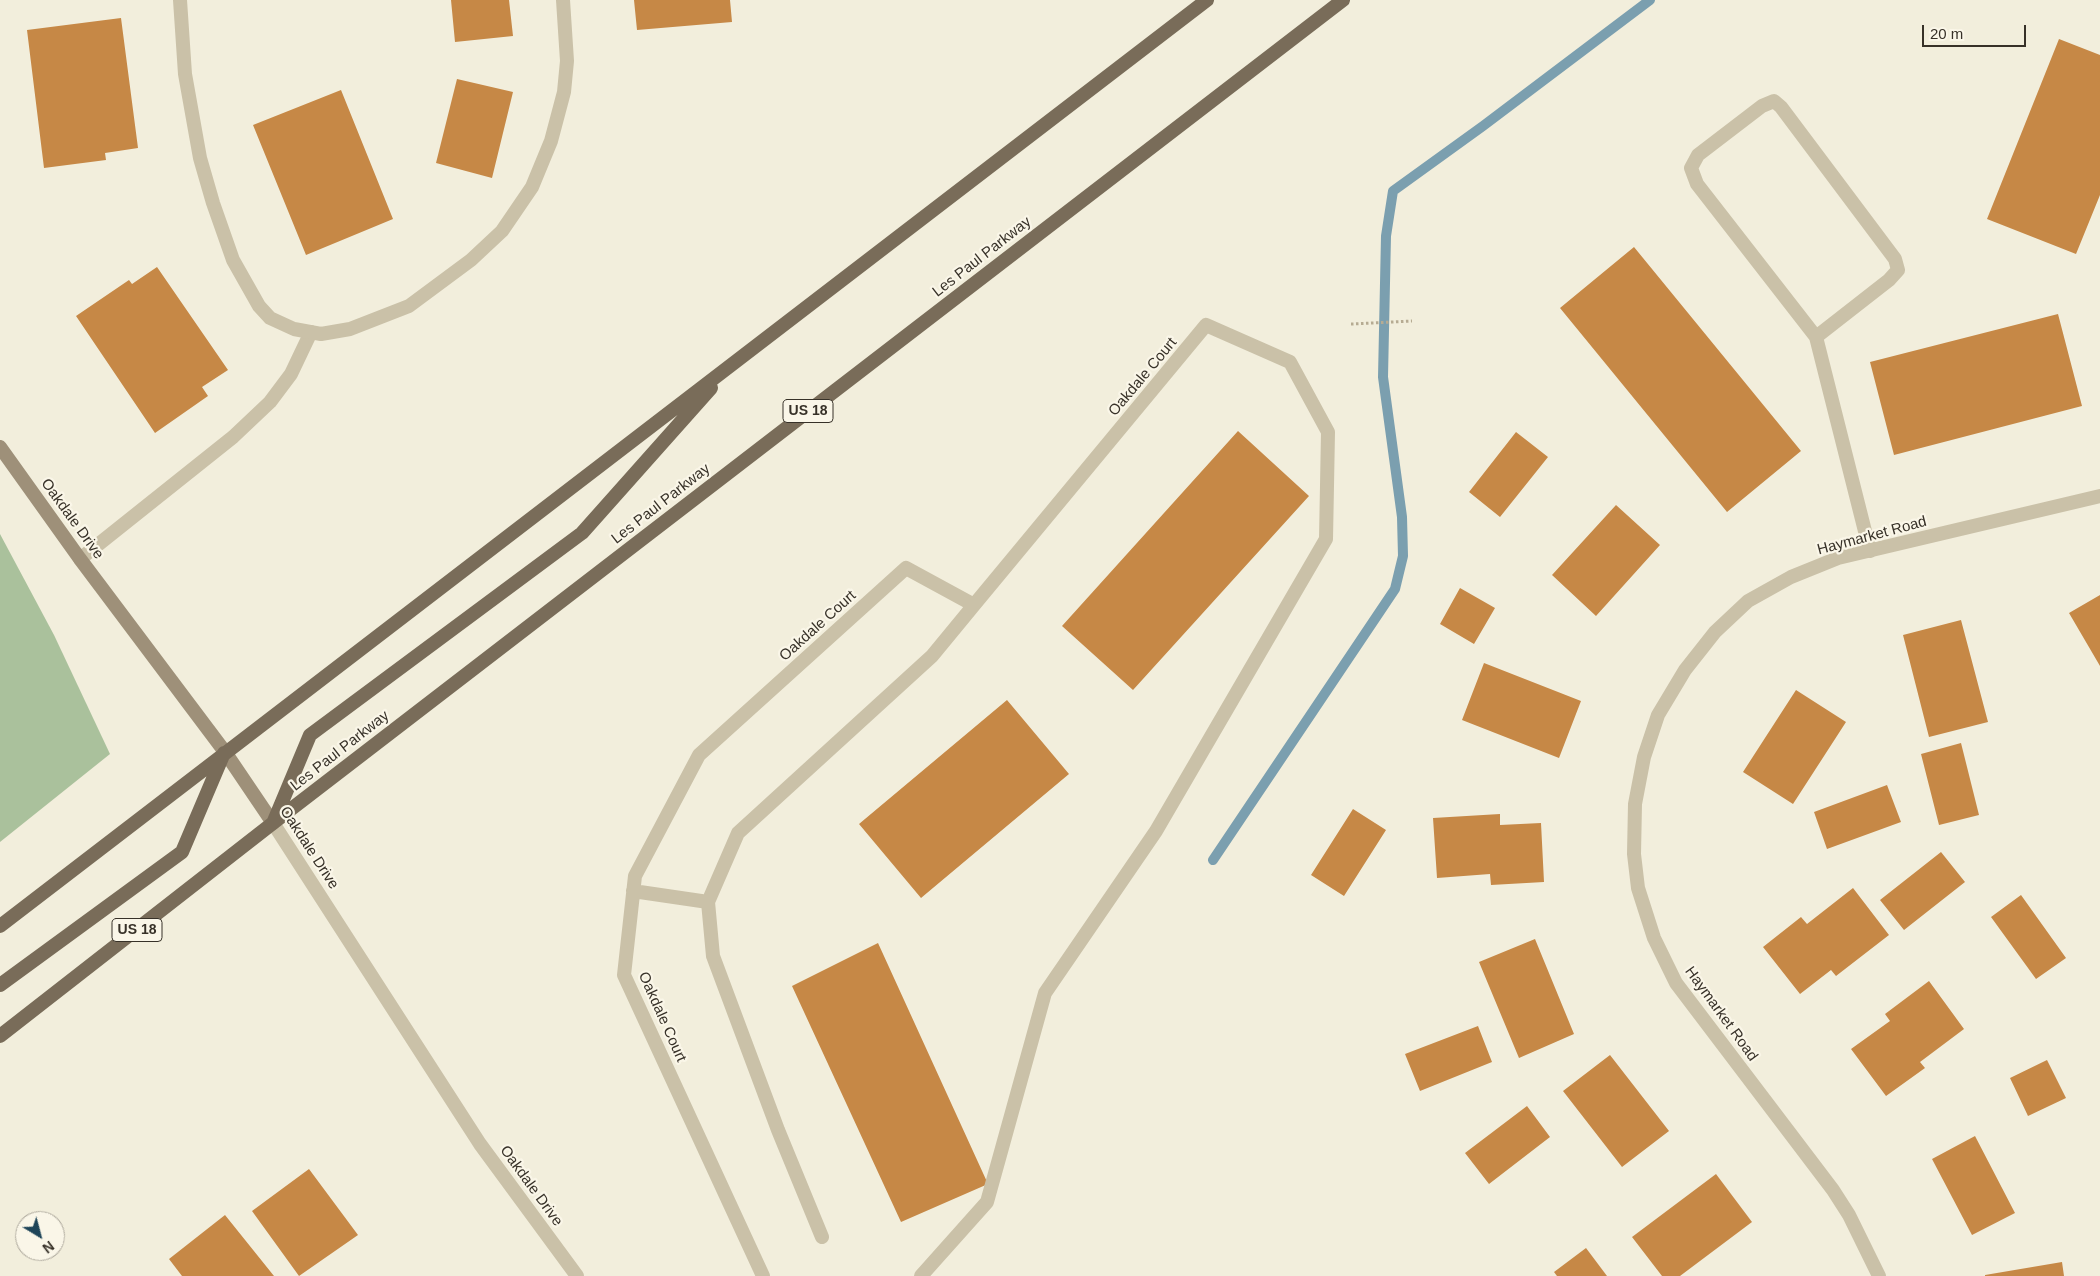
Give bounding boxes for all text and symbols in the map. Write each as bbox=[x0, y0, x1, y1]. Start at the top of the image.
scale bar bbox=[1925, 15, 2029, 47]
text: 20 m bbox=[1930, 25, 1963, 42]
street label: Les Paul Parkway bbox=[929, 213, 1035, 301]
street label: Oakdale Court bbox=[1105, 334, 1181, 420]
road number: US 18 bbox=[783, 400, 833, 422]
street label: Les Paul Parkway bbox=[608, 460, 714, 548]
street label: Oakdale Drive bbox=[37, 475, 107, 563]
street label: Haymarket Road bbox=[1815, 513, 1929, 559]
street label: Oakdale Court bbox=[776, 587, 860, 665]
street label: Les Paul Parkway bbox=[287, 707, 393, 795]
street label: Oakdale Drive bbox=[276, 803, 342, 893]
road number: US 18 bbox=[112, 918, 162, 942]
street label: Haymarket Road bbox=[1681, 963, 1761, 1065]
street label: Oakdale Court bbox=[634, 969, 690, 1065]
street label: Oakdale Drive bbox=[496, 1142, 566, 1230]
north arrow bbox=[15, 1211, 65, 1261]
text: N bbox=[40, 1238, 57, 1257]

